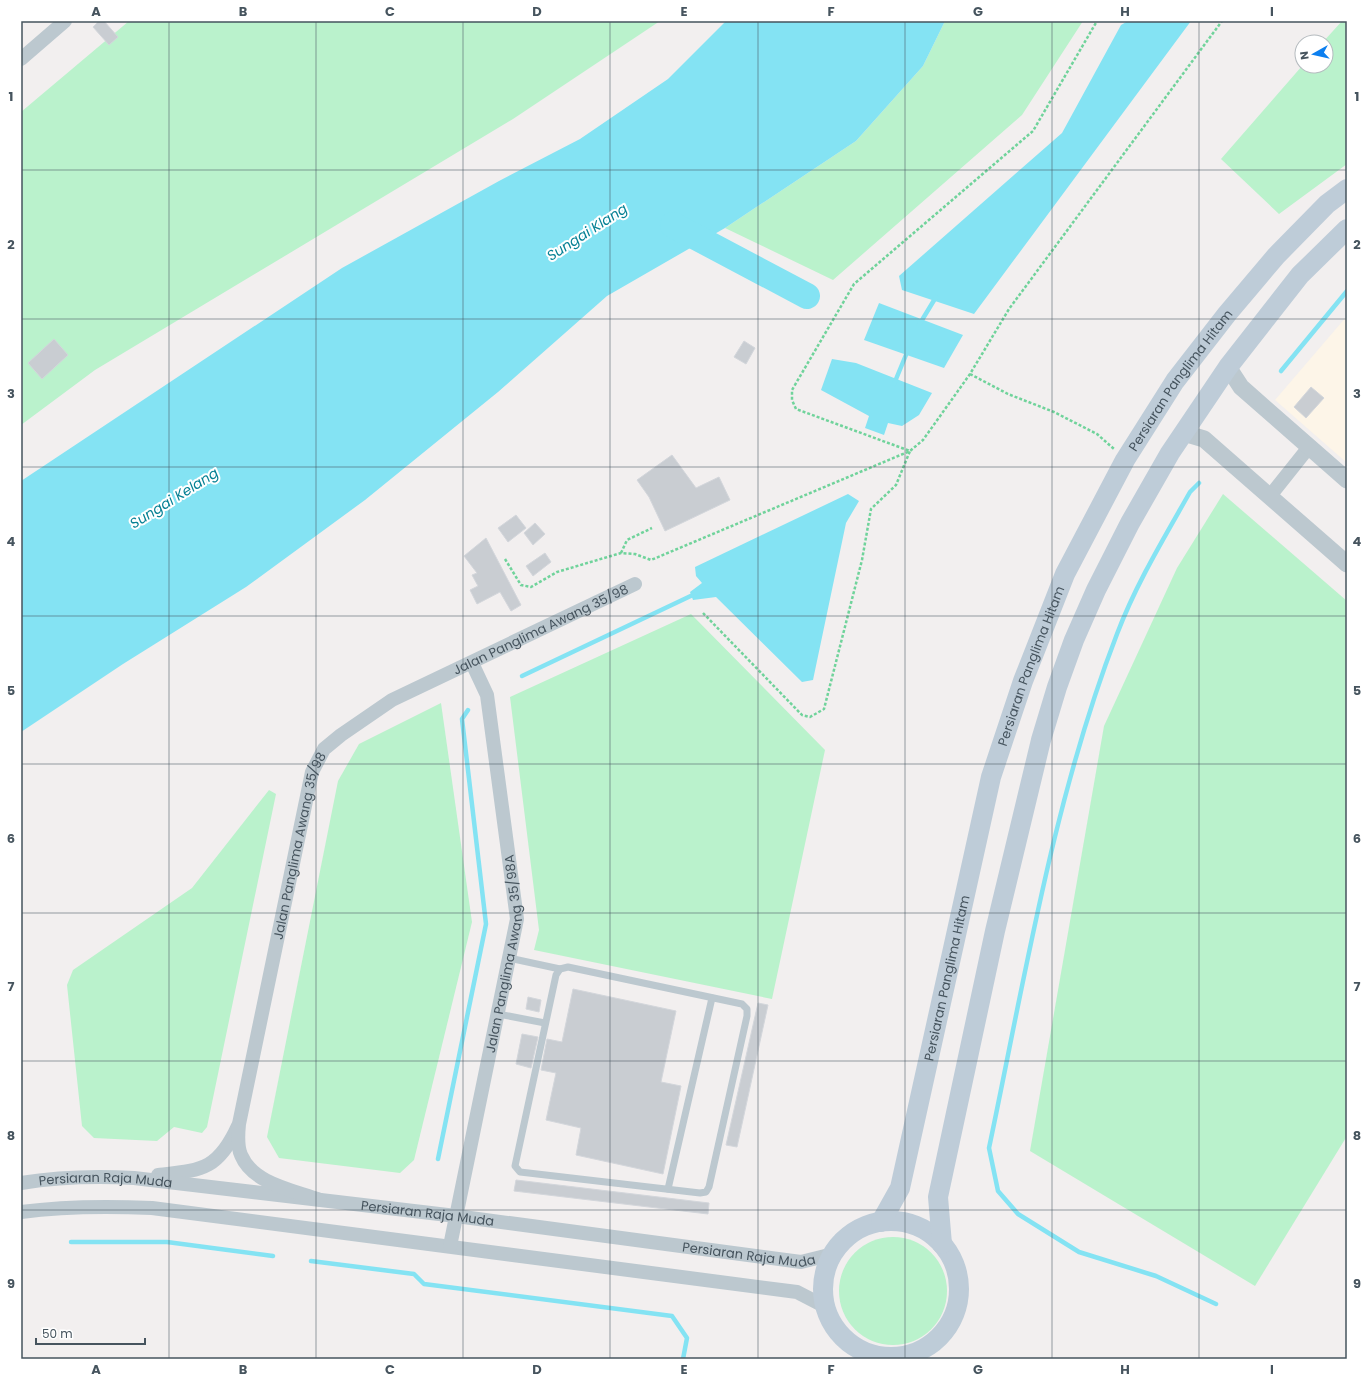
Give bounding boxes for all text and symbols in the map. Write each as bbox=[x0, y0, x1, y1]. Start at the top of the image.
text: A bbox=[91, 2, 101, 21]
text: B bbox=[239, 2, 248, 21]
text: C bbox=[385, 2, 395, 21]
text: D bbox=[532, 2, 542, 21]
text: E bbox=[680, 2, 688, 21]
text: F bbox=[827, 2, 835, 21]
text: G bbox=[973, 2, 983, 21]
text: H bbox=[1120, 2, 1130, 21]
text: I bbox=[1270, 2, 1274, 21]
north arrow bbox=[1294, 34, 1334, 74]
text: N bbox=[1296, 50, 1313, 61]
text: 1 bbox=[9, 87, 13, 106]
text: 1 bbox=[1355, 87, 1359, 106]
water label: Sungai Klang bbox=[543, 198, 632, 266]
text: 2 bbox=[7, 235, 15, 254]
text: 2 bbox=[1353, 235, 1361, 254]
street label: Persiaran Panglima Hitam bbox=[1124, 306, 1237, 455]
text: 3 bbox=[7, 384, 15, 403]
text: 3 bbox=[1353, 384, 1361, 403]
water label: Sungai Kelang bbox=[126, 462, 223, 533]
text: 4 bbox=[7, 532, 16, 551]
text: 4 bbox=[1353, 532, 1362, 551]
street label: Jalan Panglima Awang 35/98 bbox=[450, 580, 632, 680]
street label: Persiaran Panglima Hitam bbox=[993, 583, 1069, 748]
text: 5 bbox=[7, 681, 15, 700]
text: 5 bbox=[1353, 681, 1361, 700]
street label: Jalan Panglima Awang 35/98 bbox=[268, 749, 331, 941]
text: 6 bbox=[7, 829, 15, 848]
text: 6 bbox=[1353, 829, 1361, 848]
street label: Jalan Panglima Awang 35/98A bbox=[481, 853, 527, 1055]
street label: Persiaran Panglima Hitam bbox=[919, 893, 975, 1063]
text: 7 bbox=[8, 977, 15, 996]
text: 7 bbox=[1354, 977, 1361, 996]
text: 8 bbox=[7, 1126, 15, 1145]
text: 8 bbox=[1353, 1126, 1361, 1145]
street label: Persiaran Raja Muda bbox=[38, 1168, 174, 1192]
street label: Persiaran Raja Muda bbox=[360, 1196, 495, 1231]
street label: Persiaran Raja Muda bbox=[681, 1237, 817, 1272]
text: 9 bbox=[7, 1274, 15, 1293]
text: 9 bbox=[1353, 1274, 1361, 1293]
scale bar bbox=[36, 1320, 145, 1346]
text: 50 m bbox=[42, 1325, 73, 1342]
text: A bbox=[91, 1360, 101, 1379]
text: B bbox=[239, 1360, 248, 1379]
text: C bbox=[385, 1360, 395, 1379]
text: D bbox=[532, 1360, 542, 1379]
text: E bbox=[680, 1360, 688, 1379]
text: F bbox=[827, 1360, 835, 1379]
text: G bbox=[973, 1360, 983, 1379]
text: H bbox=[1120, 1360, 1130, 1379]
text: I bbox=[1270, 1360, 1274, 1379]

